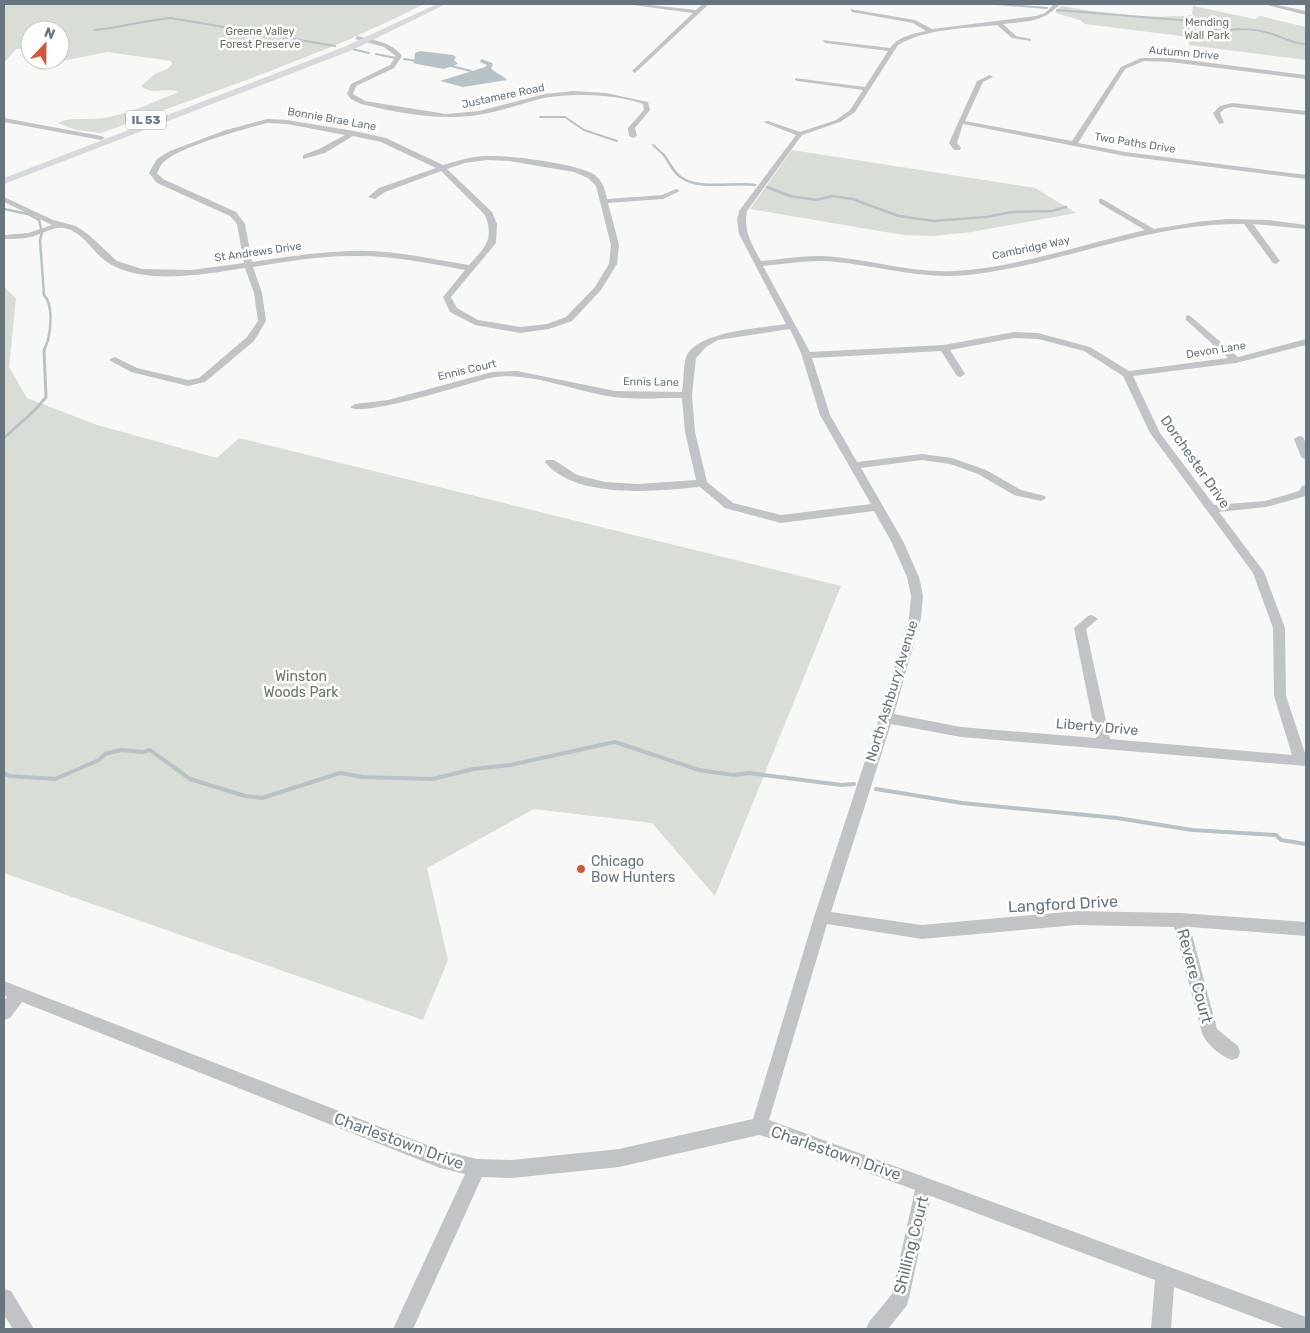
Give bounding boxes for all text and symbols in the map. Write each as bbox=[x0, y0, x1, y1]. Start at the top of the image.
park label: Mending Wall Park bbox=[1184, 16, 1230, 42]
north arrow bbox=[20, 20, 70, 70]
text: N bbox=[42, 24, 58, 43]
park label: Greene Valley Forest Preserve bbox=[220, 25, 300, 51]
street label: Autumn Drive bbox=[1148, 43, 1220, 63]
street label: Justamere Road bbox=[460, 81, 546, 111]
street label: Bonnie Brae Lane bbox=[287, 105, 377, 133]
road number: IL 53 bbox=[126, 110, 166, 130]
street label: Two Paths Drive bbox=[1093, 130, 1177, 156]
street label: Cambridge Way bbox=[991, 233, 1071, 263]
street label: St Andrews Drive bbox=[214, 239, 302, 265]
street label: Devon Lane bbox=[1185, 339, 1247, 361]
street label: Ennis Court bbox=[436, 357, 498, 383]
street label: Ennis Lane bbox=[623, 375, 679, 389]
street label: Dorchester Drive bbox=[1157, 412, 1233, 512]
street label: North Ashbury Avenue bbox=[862, 618, 922, 764]
park label: Winston Woods Park bbox=[263, 668, 339, 701]
street label: Liberty Drive bbox=[1055, 715, 1139, 739]
place label: Chicago Bow Hunters bbox=[591, 853, 675, 886]
marker: Chicago Bow Hunters bbox=[575, 863, 587, 875]
street label: Langford Drive bbox=[1008, 892, 1119, 916]
street label: Revere Court bbox=[1173, 927, 1217, 1025]
street label: Charlestown Drive bbox=[332, 1109, 466, 1173]
street label: Charlestown Drive bbox=[768, 1122, 904, 1184]
street label: Shilling Court bbox=[890, 1194, 932, 1296]

